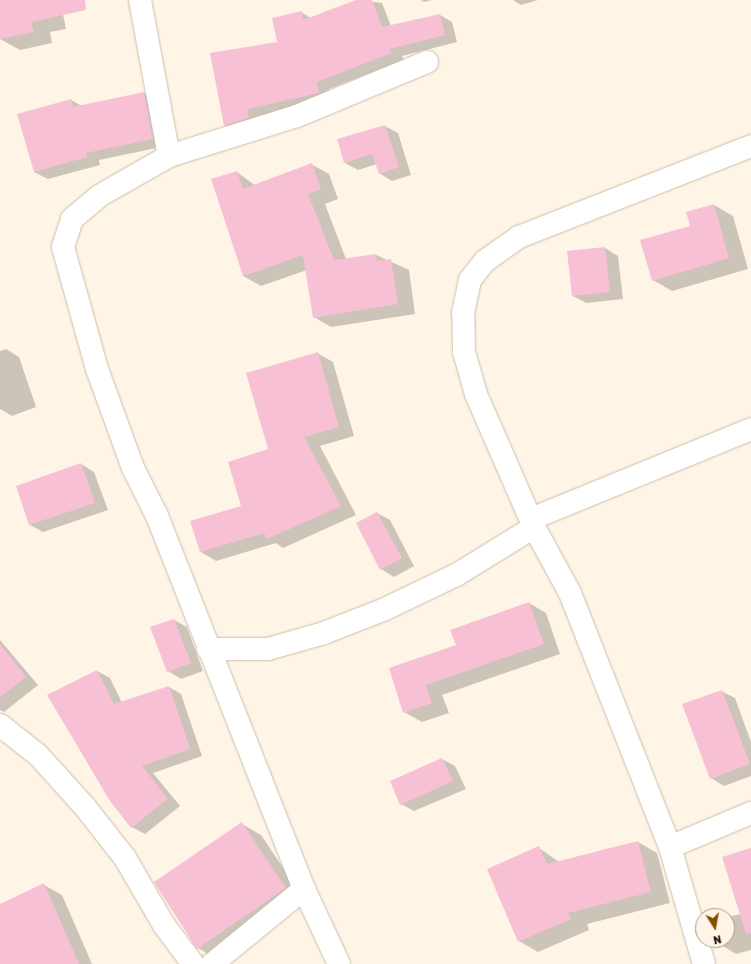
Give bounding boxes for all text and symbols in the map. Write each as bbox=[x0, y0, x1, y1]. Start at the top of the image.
north arrow bbox=[695, 908, 735, 948]
text: N bbox=[712, 932, 722, 946]

